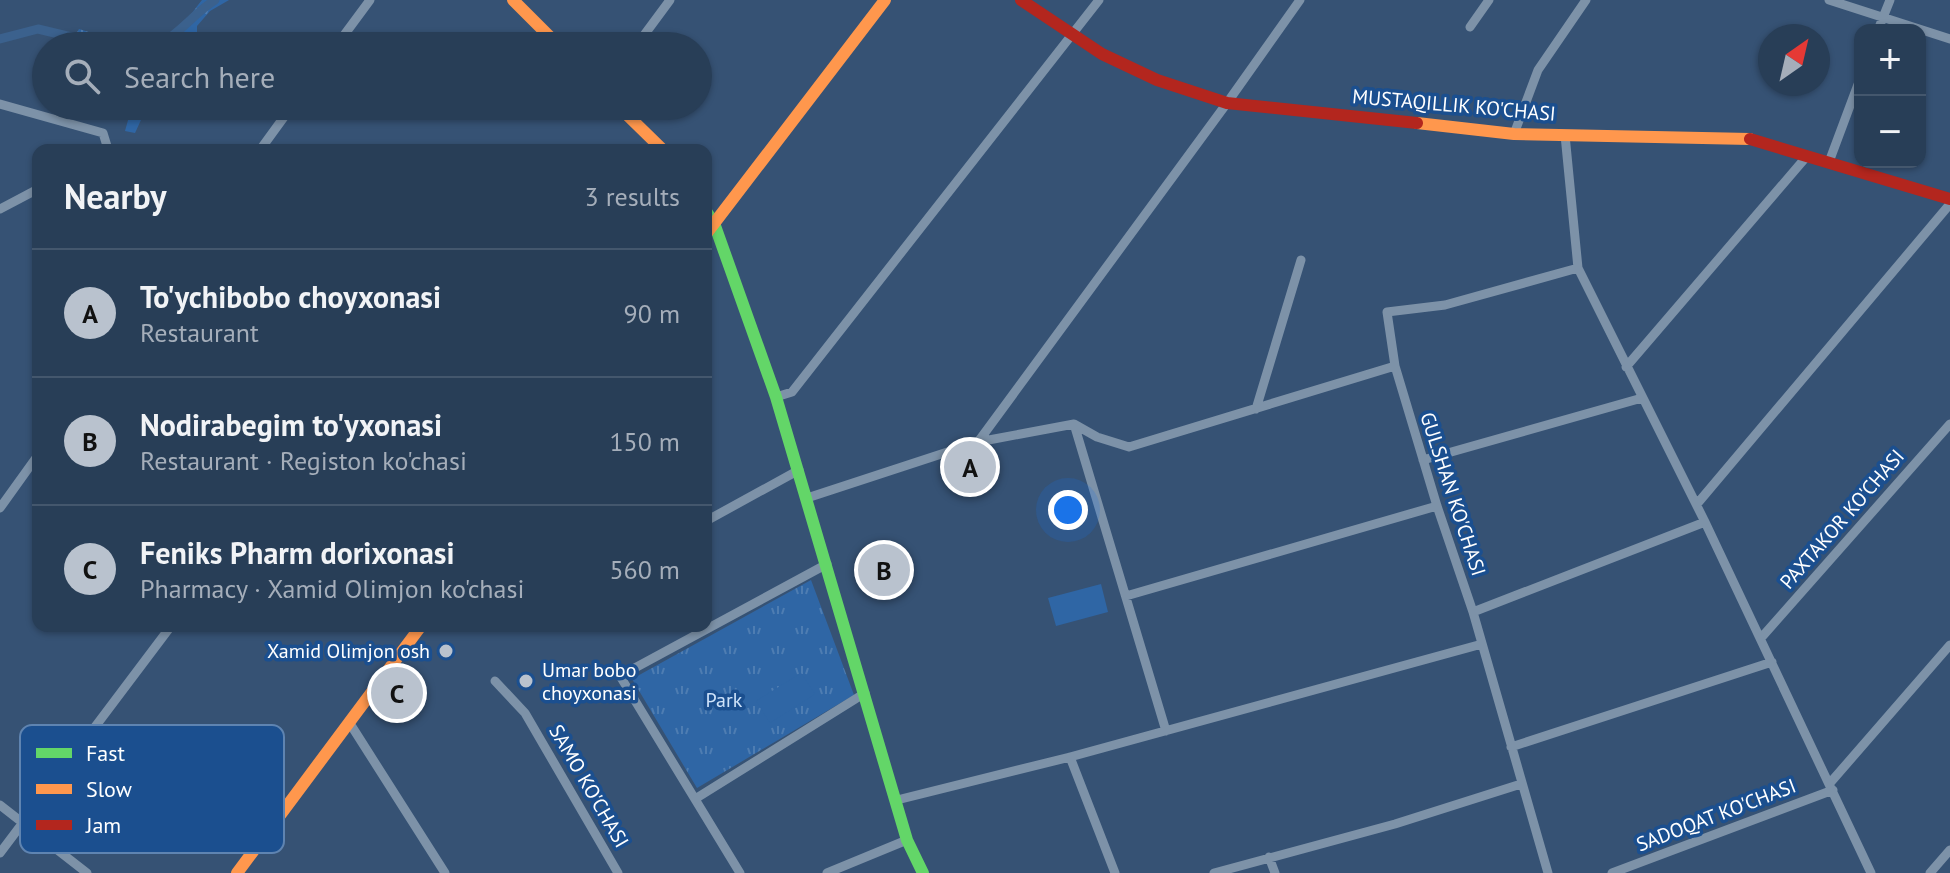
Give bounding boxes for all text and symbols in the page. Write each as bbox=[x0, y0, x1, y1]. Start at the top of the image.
north arrow bbox=[1758, 24, 1830, 96]
map controls bbox=[1854, 24, 1926, 168]
button: + bbox=[1854, 24, 1926, 96]
search box bbox=[32, 32, 712, 120]
icon: search bbox=[60, 54, 104, 98]
text: Search here bbox=[124, 57, 275, 96]
street label: MUSTAQILLIK KO'CHASI bbox=[1351, 83, 1557, 127]
button: − bbox=[1854, 96, 1926, 168]
text: Nearby bbox=[64, 174, 166, 218]
text: 3 results bbox=[585, 180, 680, 213]
text: To'ychibobo choyxonasi bbox=[140, 277, 441, 316]
text: A bbox=[82, 297, 98, 330]
text: 90 m bbox=[624, 297, 680, 330]
text: Restaurant bbox=[140, 316, 259, 349]
text: Nodirabegim to'yxonasi bbox=[140, 405, 442, 444]
street label: GULSHAN KO'CHASI bbox=[1414, 409, 1492, 579]
text: B bbox=[82, 425, 98, 458]
text: 150 m bbox=[609, 425, 680, 458]
pin: A bbox=[944, 437, 996, 497]
text: Restaurant · Registon ko'chasi bbox=[140, 444, 467, 477]
street label: PAXTAKOR KO'CHASI bbox=[1774, 444, 1910, 594]
your location bbox=[1048, 490, 1088, 530]
text: Feniks Pharm dorixonasi bbox=[140, 533, 455, 572]
pin: B bbox=[858, 540, 910, 600]
text: C bbox=[83, 553, 97, 586]
text: 560 m bbox=[609, 553, 680, 586]
text: Pharmacy · Xamid Olimjon ko'chasi bbox=[140, 572, 524, 605]
place label: Xamid Olimjon osh bbox=[267, 638, 430, 664]
marker: Xamid Olimjon osh bbox=[437, 642, 455, 660]
place label: Umar bobo choyxonasi bbox=[542, 657, 637, 706]
pin: C bbox=[371, 663, 423, 723]
marker: Umar bobo choyxonasi bbox=[517, 672, 535, 690]
park label: Park bbox=[706, 687, 743, 713]
street label: SAMO KO'CHASI bbox=[543, 720, 635, 852]
legend bbox=[20, 725, 284, 853]
text: Fast bbox=[86, 739, 126, 767]
street label: SADOQAT KO'CHASI bbox=[1632, 773, 1800, 857]
text: Slow bbox=[86, 775, 132, 803]
text: Jam bbox=[85, 811, 121, 839]

